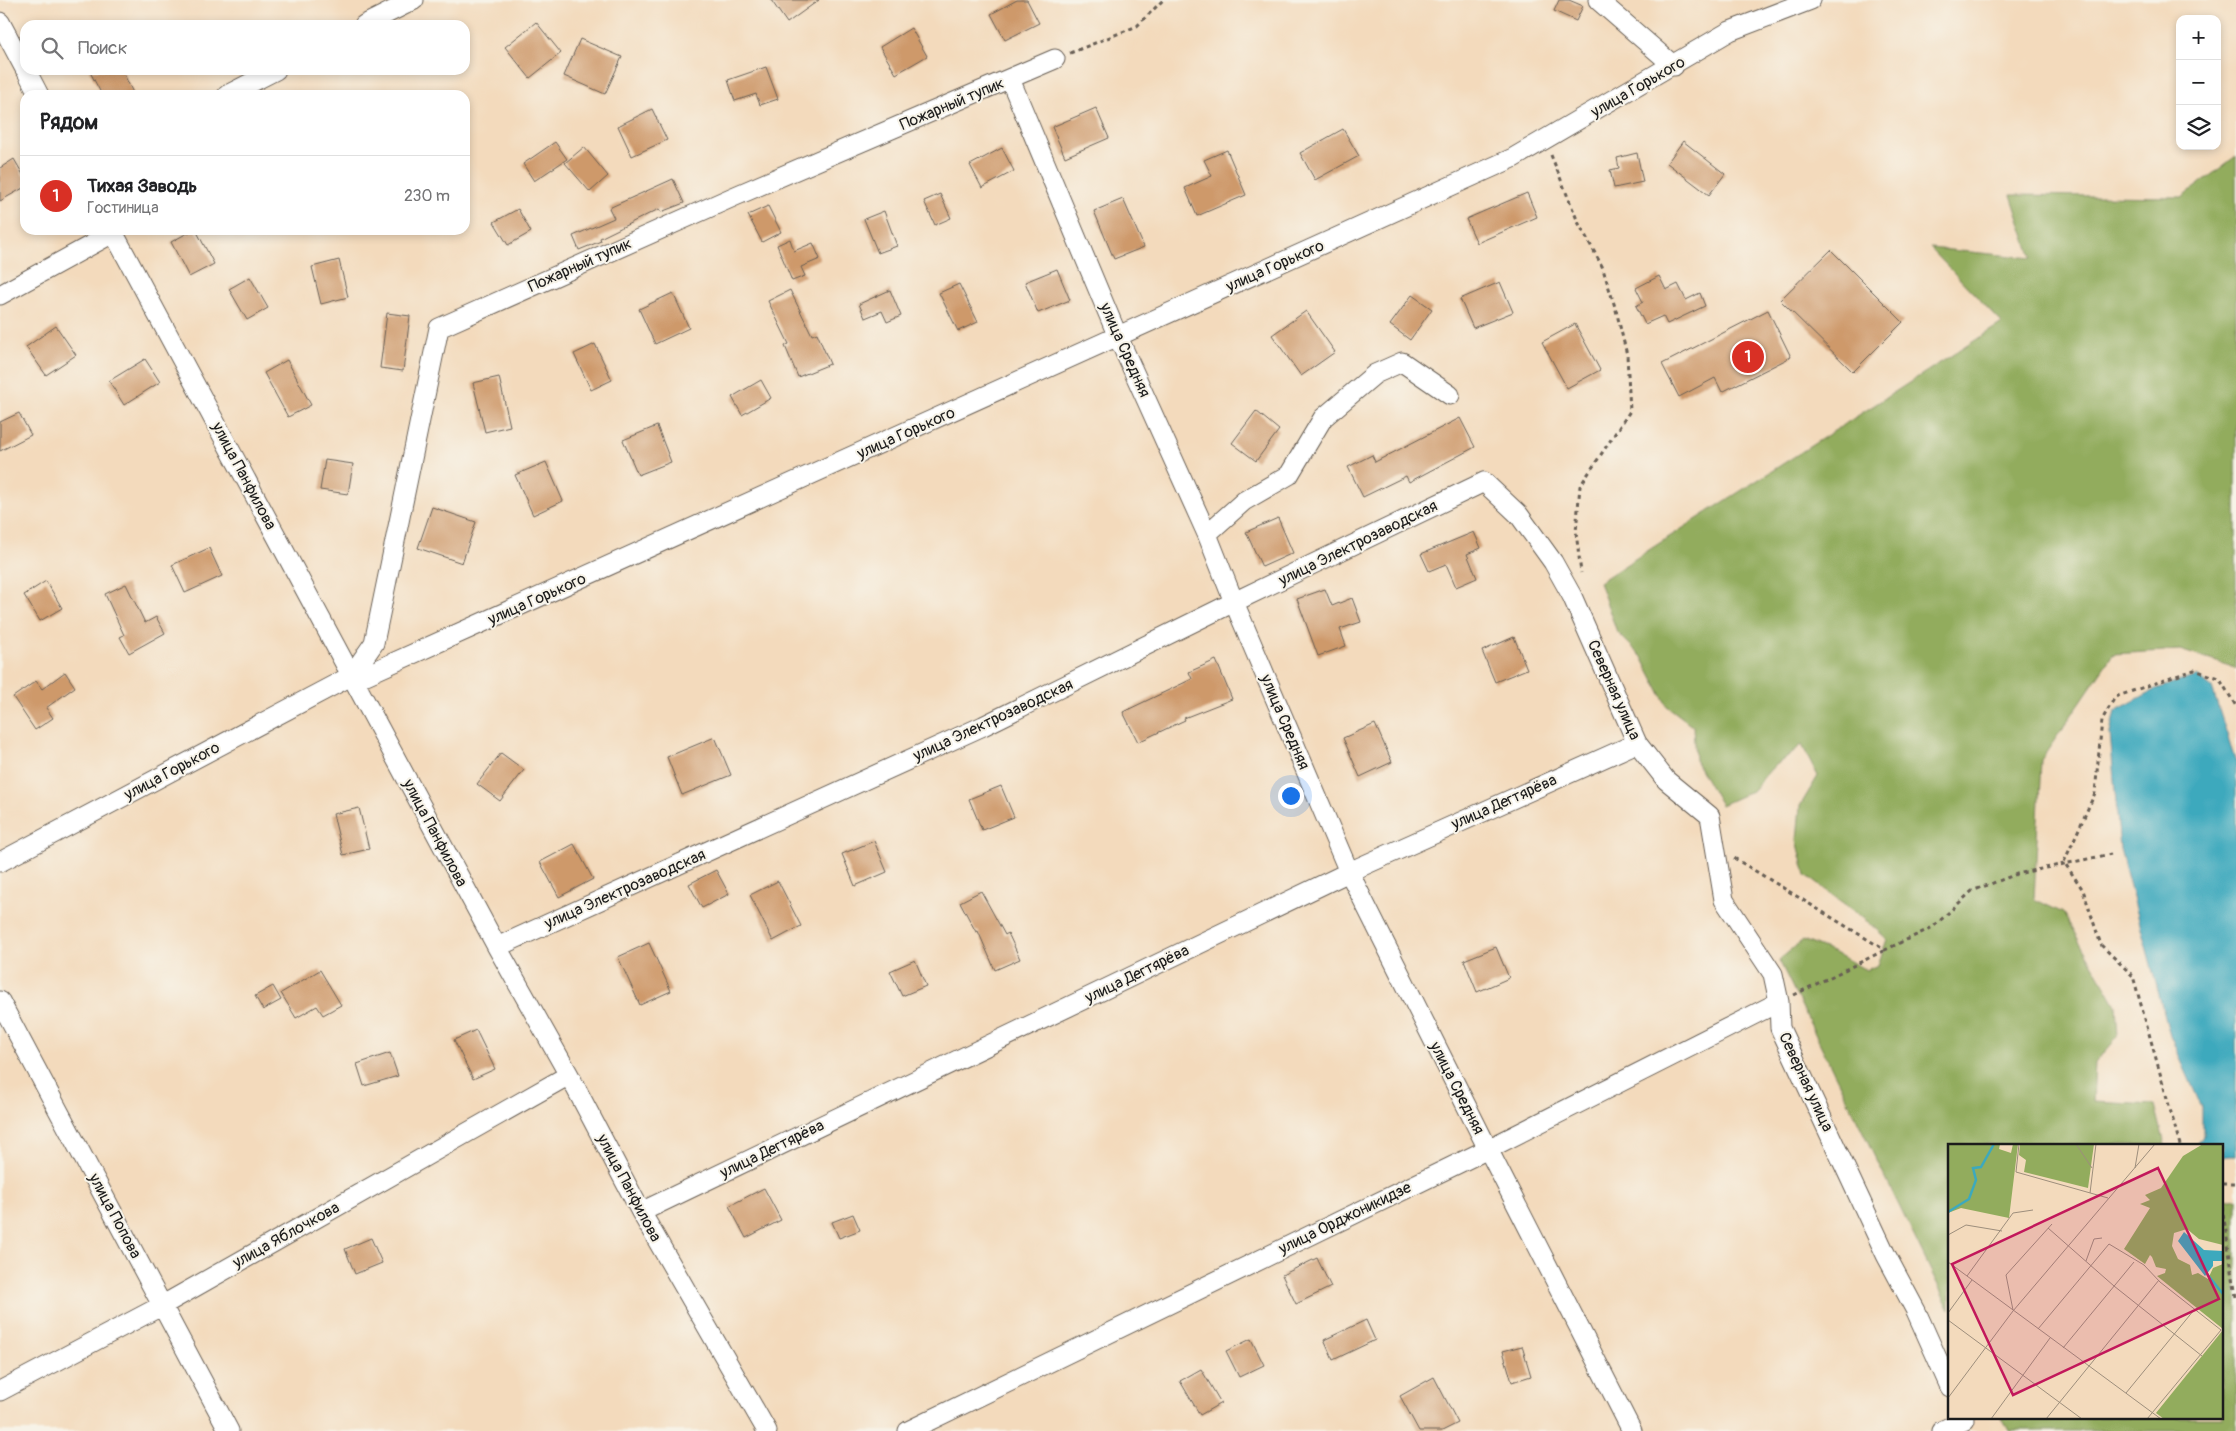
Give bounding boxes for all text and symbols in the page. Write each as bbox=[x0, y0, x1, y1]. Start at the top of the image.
map controls bbox=[2176, 15, 2221, 150]
button: + bbox=[2176, 15, 2221, 60]
search box bbox=[20, 20, 470, 75]
icon: search bbox=[38, 34, 66, 62]
text: Поиск bbox=[78, 36, 128, 60]
street label: улица Горького bbox=[1586, 52, 1689, 123]
button: − bbox=[2176, 60, 2221, 105]
street label: Пожарный тупик bbox=[897, 73, 1007, 135]
button: layers bbox=[2176, 105, 2221, 150]
text: Рядом bbox=[40, 109, 98, 136]
text: Тихая Заводь bbox=[87, 174, 197, 198]
text: 1 bbox=[53, 186, 59, 206]
text: 230 m bbox=[404, 186, 450, 206]
text: Гостиница bbox=[87, 198, 159, 218]
street label: Пожарный тупик bbox=[525, 233, 635, 297]
street label: улица Горького bbox=[1222, 235, 1328, 297]
street label: улица Средняя bbox=[1095, 299, 1155, 400]
pin: 1 bbox=[1732, 338, 1764, 376]
street label: улица Горького bbox=[853, 402, 959, 464]
street label: улица Панфилова bbox=[207, 418, 281, 533]
street label: улица Электрозаводская bbox=[1274, 496, 1441, 591]
street label: улица Горького bbox=[484, 568, 590, 630]
street label: Северная улица bbox=[1583, 637, 1645, 743]
street label: улица Средняя bbox=[1256, 671, 1314, 773]
street label: улица Электрозаводская bbox=[909, 674, 1076, 766]
street label: улица Горького bbox=[120, 737, 224, 805]
street label: улица Дегтярёва bbox=[1447, 770, 1560, 835]
street label: улица Панфилова bbox=[398, 775, 472, 890]
your location bbox=[1278, 783, 1304, 809]
street label: улица Электрозаводская bbox=[540, 844, 709, 934]
street label: улица Дегтярёва bbox=[1081, 940, 1192, 1008]
street label: Северная улица bbox=[1774, 1029, 1838, 1135]
street label: улица Средняя bbox=[1425, 1037, 1489, 1138]
street label: улица Дегтярёва bbox=[716, 1115, 827, 1183]
street label: улица Панфилова bbox=[592, 1130, 666, 1245]
inset map bbox=[1948, 1144, 2224, 1418]
street label: улица Попова bbox=[84, 1169, 146, 1262]
street label: улица Орджоникидзе bbox=[1274, 1177, 1415, 1259]
street label: улица Яблочкова bbox=[228, 1197, 343, 1273]

